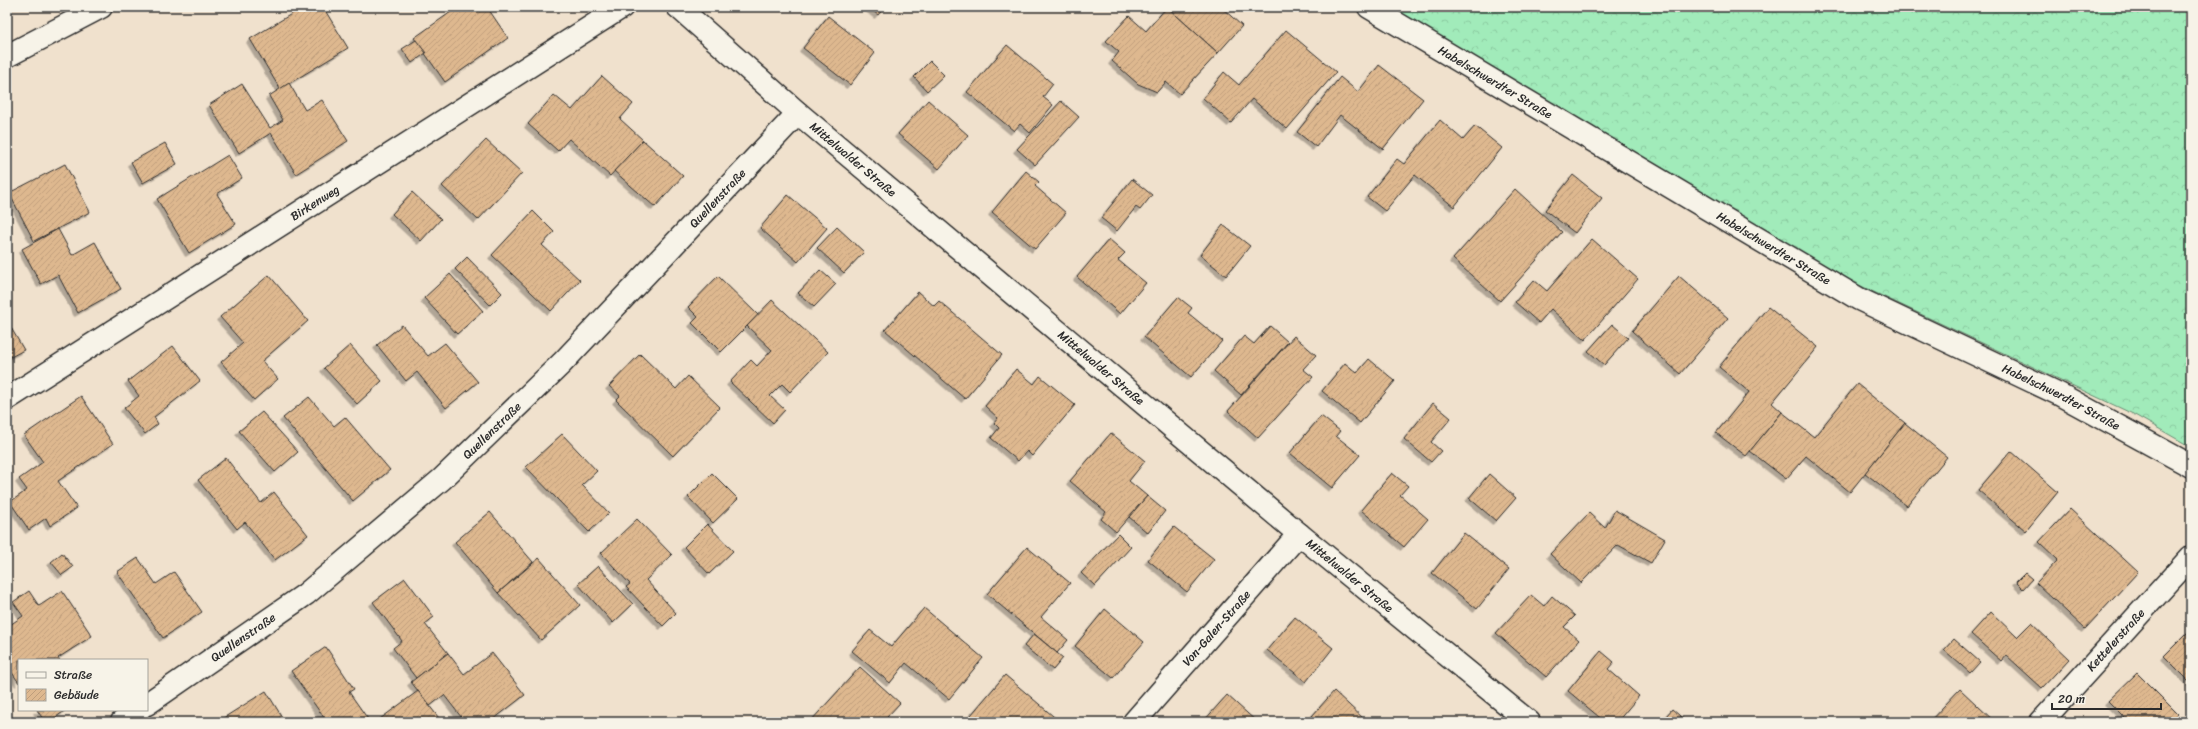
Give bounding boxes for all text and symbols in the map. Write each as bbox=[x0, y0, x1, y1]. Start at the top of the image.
street label: Habelschwerdter Straße bbox=[1434, 39, 1557, 125]
street label: Mittelwalder Straße bbox=[804, 116, 902, 203]
street label: Quellenstraße bbox=[684, 163, 752, 233]
street label: Birkenweg bbox=[286, 179, 344, 227]
street label: Habelschwerdter Straße bbox=[1712, 205, 1835, 291]
street label: Mittelwalder Straße bbox=[1053, 324, 1150, 411]
street label: Habelschwerdter Straße bbox=[1998, 358, 2124, 436]
street label: Quellenstraße bbox=[457, 396, 527, 465]
street label: Mittelwalder Straße bbox=[1301, 533, 1399, 618]
street label: Von-Galen-Straße bbox=[1176, 585, 1256, 671]
street label: Kettelerstraße bbox=[2081, 603, 2150, 677]
street label: Quellenstraße bbox=[206, 607, 281, 668]
legend bbox=[18, 659, 148, 711]
text: Straße bbox=[54, 664, 92, 686]
text: Gebäude bbox=[54, 684, 99, 706]
scale bar bbox=[2052, 685, 2161, 711]
text: 20 m bbox=[2058, 688, 2085, 710]

